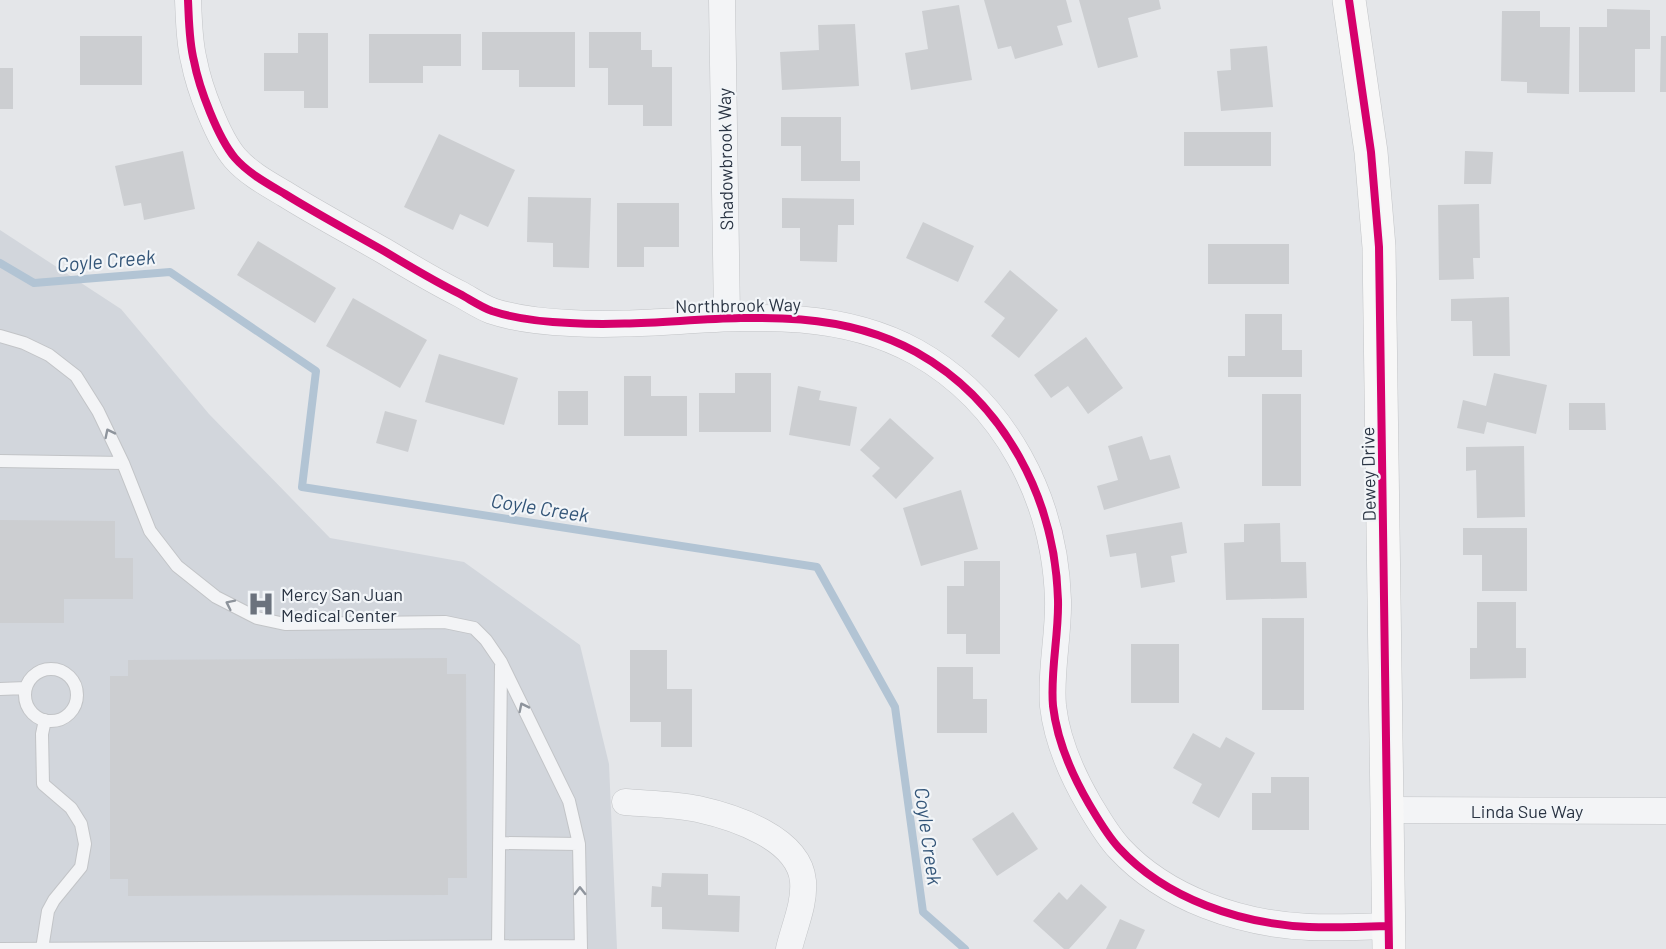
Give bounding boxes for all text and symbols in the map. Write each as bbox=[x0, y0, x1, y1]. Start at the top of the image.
street label: Shadowbrook Way bbox=[713, 88, 737, 230]
water label: Coyle Creek bbox=[56, 244, 156, 276]
street label: Northbrook Way bbox=[675, 293, 801, 317]
street label: Dewey Drive bbox=[1356, 427, 1380, 521]
one-way arrow bbox=[104, 429, 116, 440]
water label: Coyle Creek bbox=[489, 487, 591, 527]
place label: Mercy San Juan Medical Center bbox=[281, 583, 403, 626]
hospital icon: Mercy San Juan Medical Center bbox=[246, 589, 276, 619]
one-way arrow bbox=[226, 600, 237, 612]
one-way arrow bbox=[518, 703, 530, 714]
water label: Coyle Creek bbox=[910, 785, 948, 887]
street label: Linda Sue Way bbox=[1471, 800, 1583, 822]
one-way arrow bbox=[573, 886, 586, 895]

